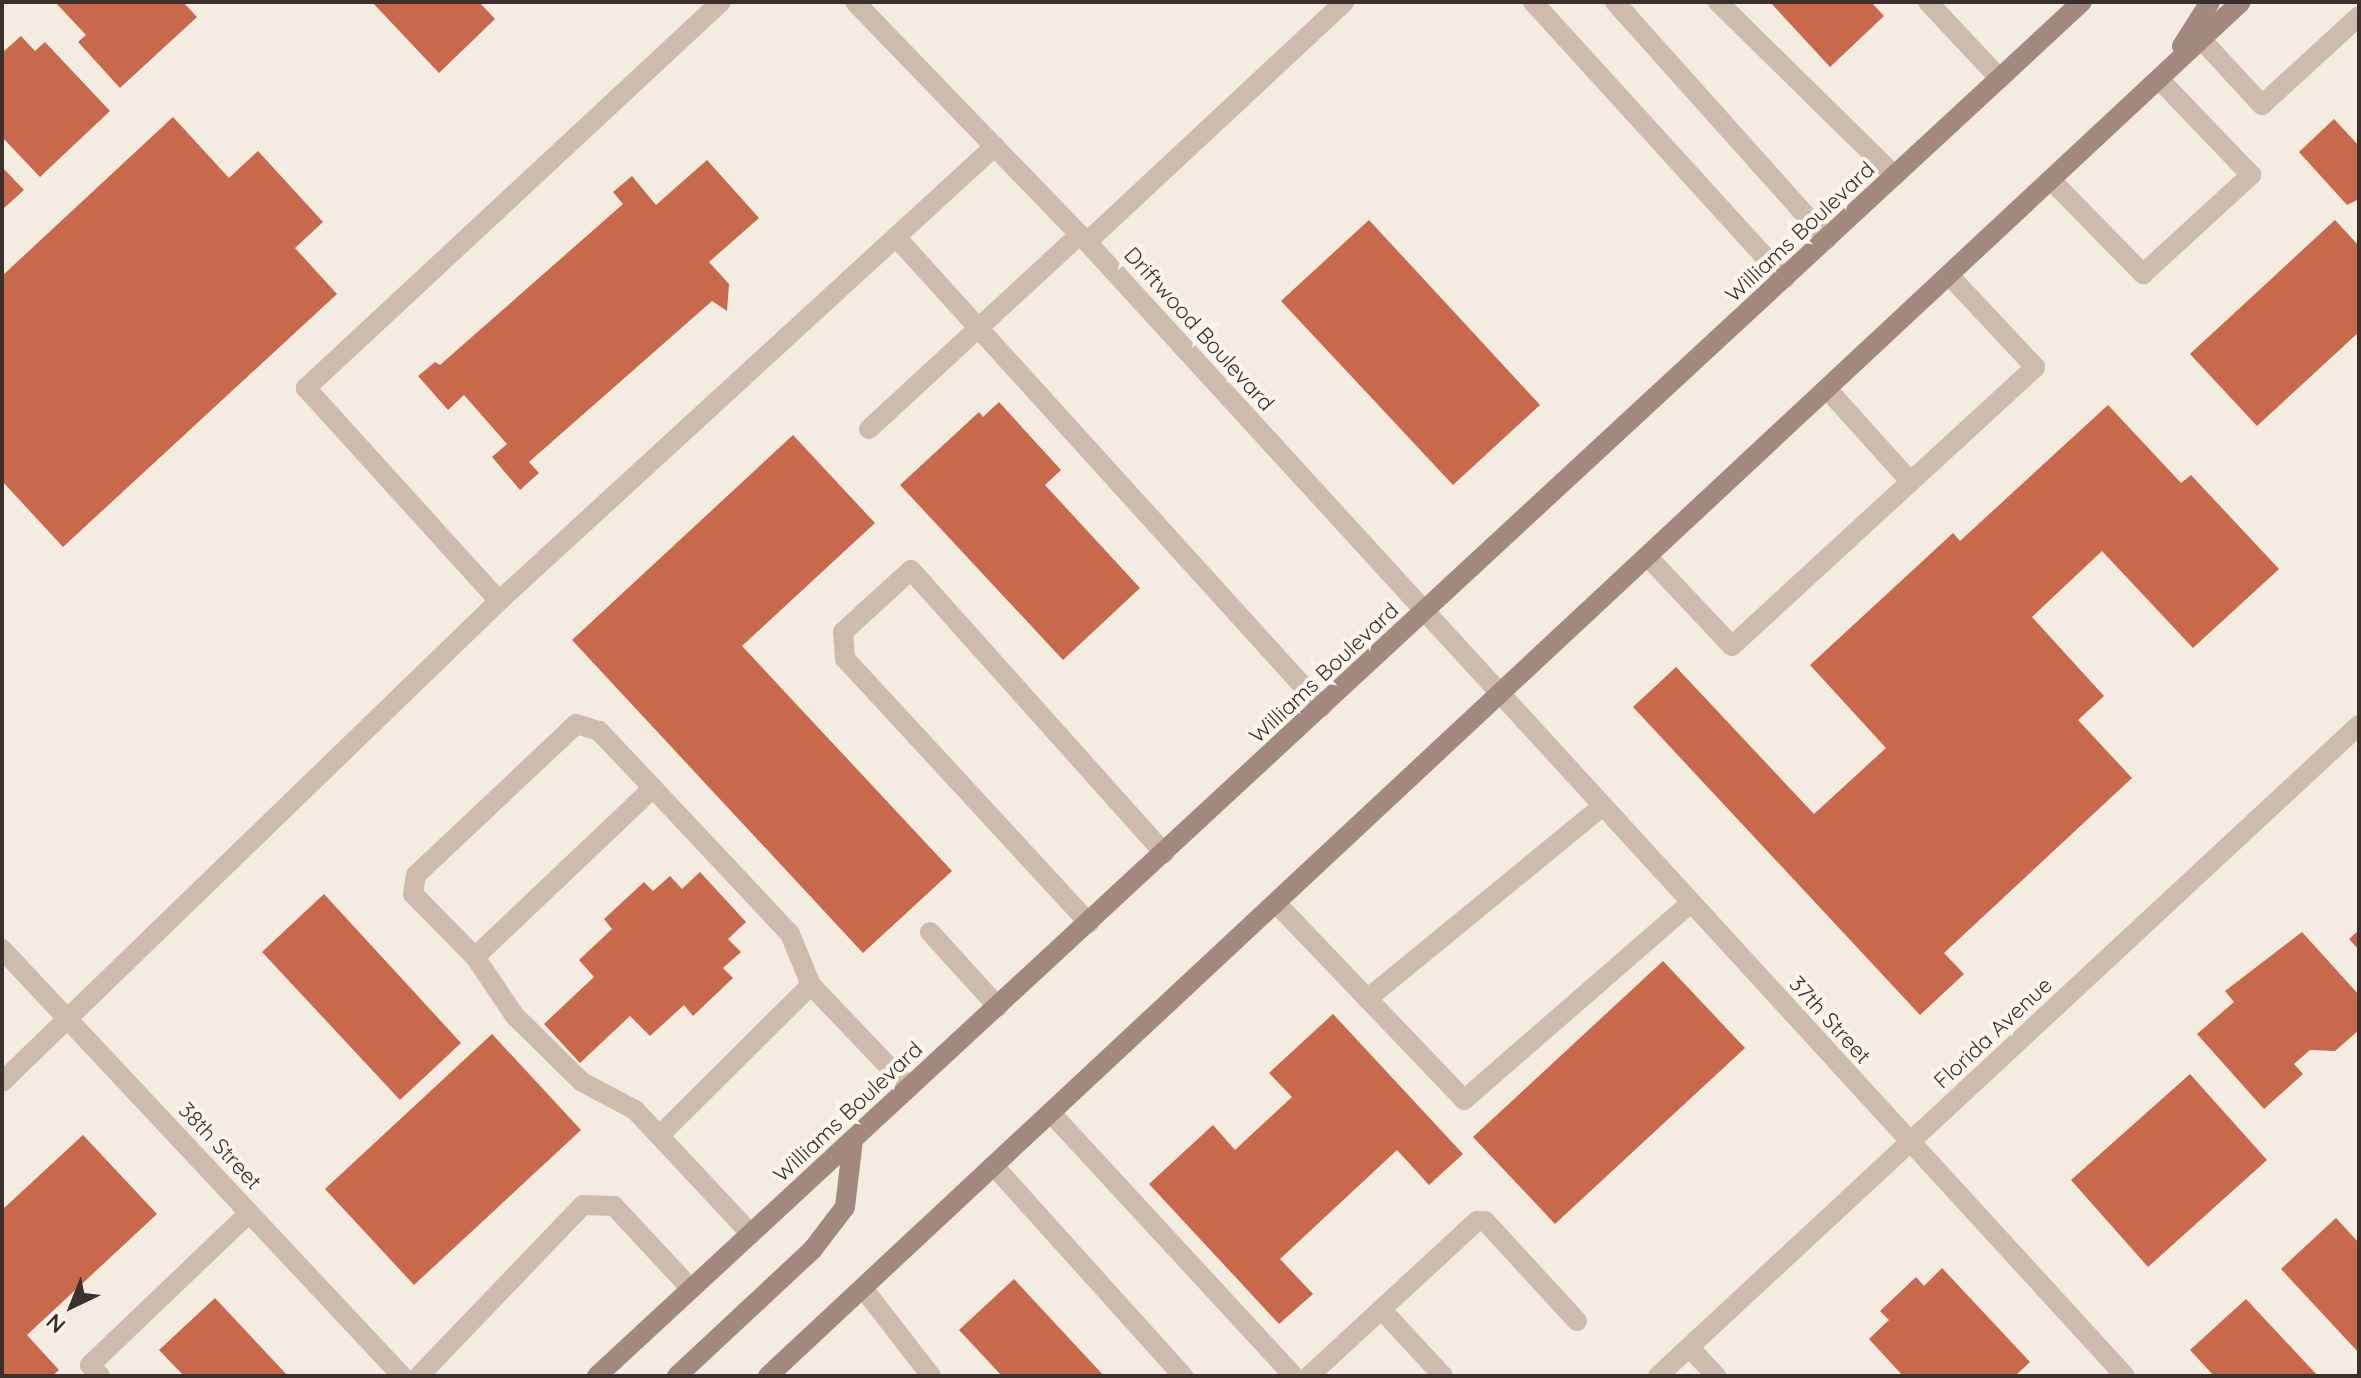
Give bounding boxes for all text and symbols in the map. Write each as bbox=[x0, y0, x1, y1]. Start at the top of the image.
street label: Williams Boulevard bbox=[1720, 156, 1880, 308]
street label: Driftwood Boulevard bbox=[1119, 242, 1279, 416]
street label: Williams Boulevard bbox=[1244, 597, 1404, 749]
street label: 37th Street bbox=[1784, 971, 1876, 1069]
street label: Florida Avenue bbox=[1929, 972, 2057, 1094]
street label: Williams Boulevard bbox=[768, 1036, 928, 1188]
street label: 38th Street bbox=[173, 1097, 267, 1195]
north arrow bbox=[32, 1266, 112, 1346]
text: N bbox=[40, 1308, 71, 1339]

